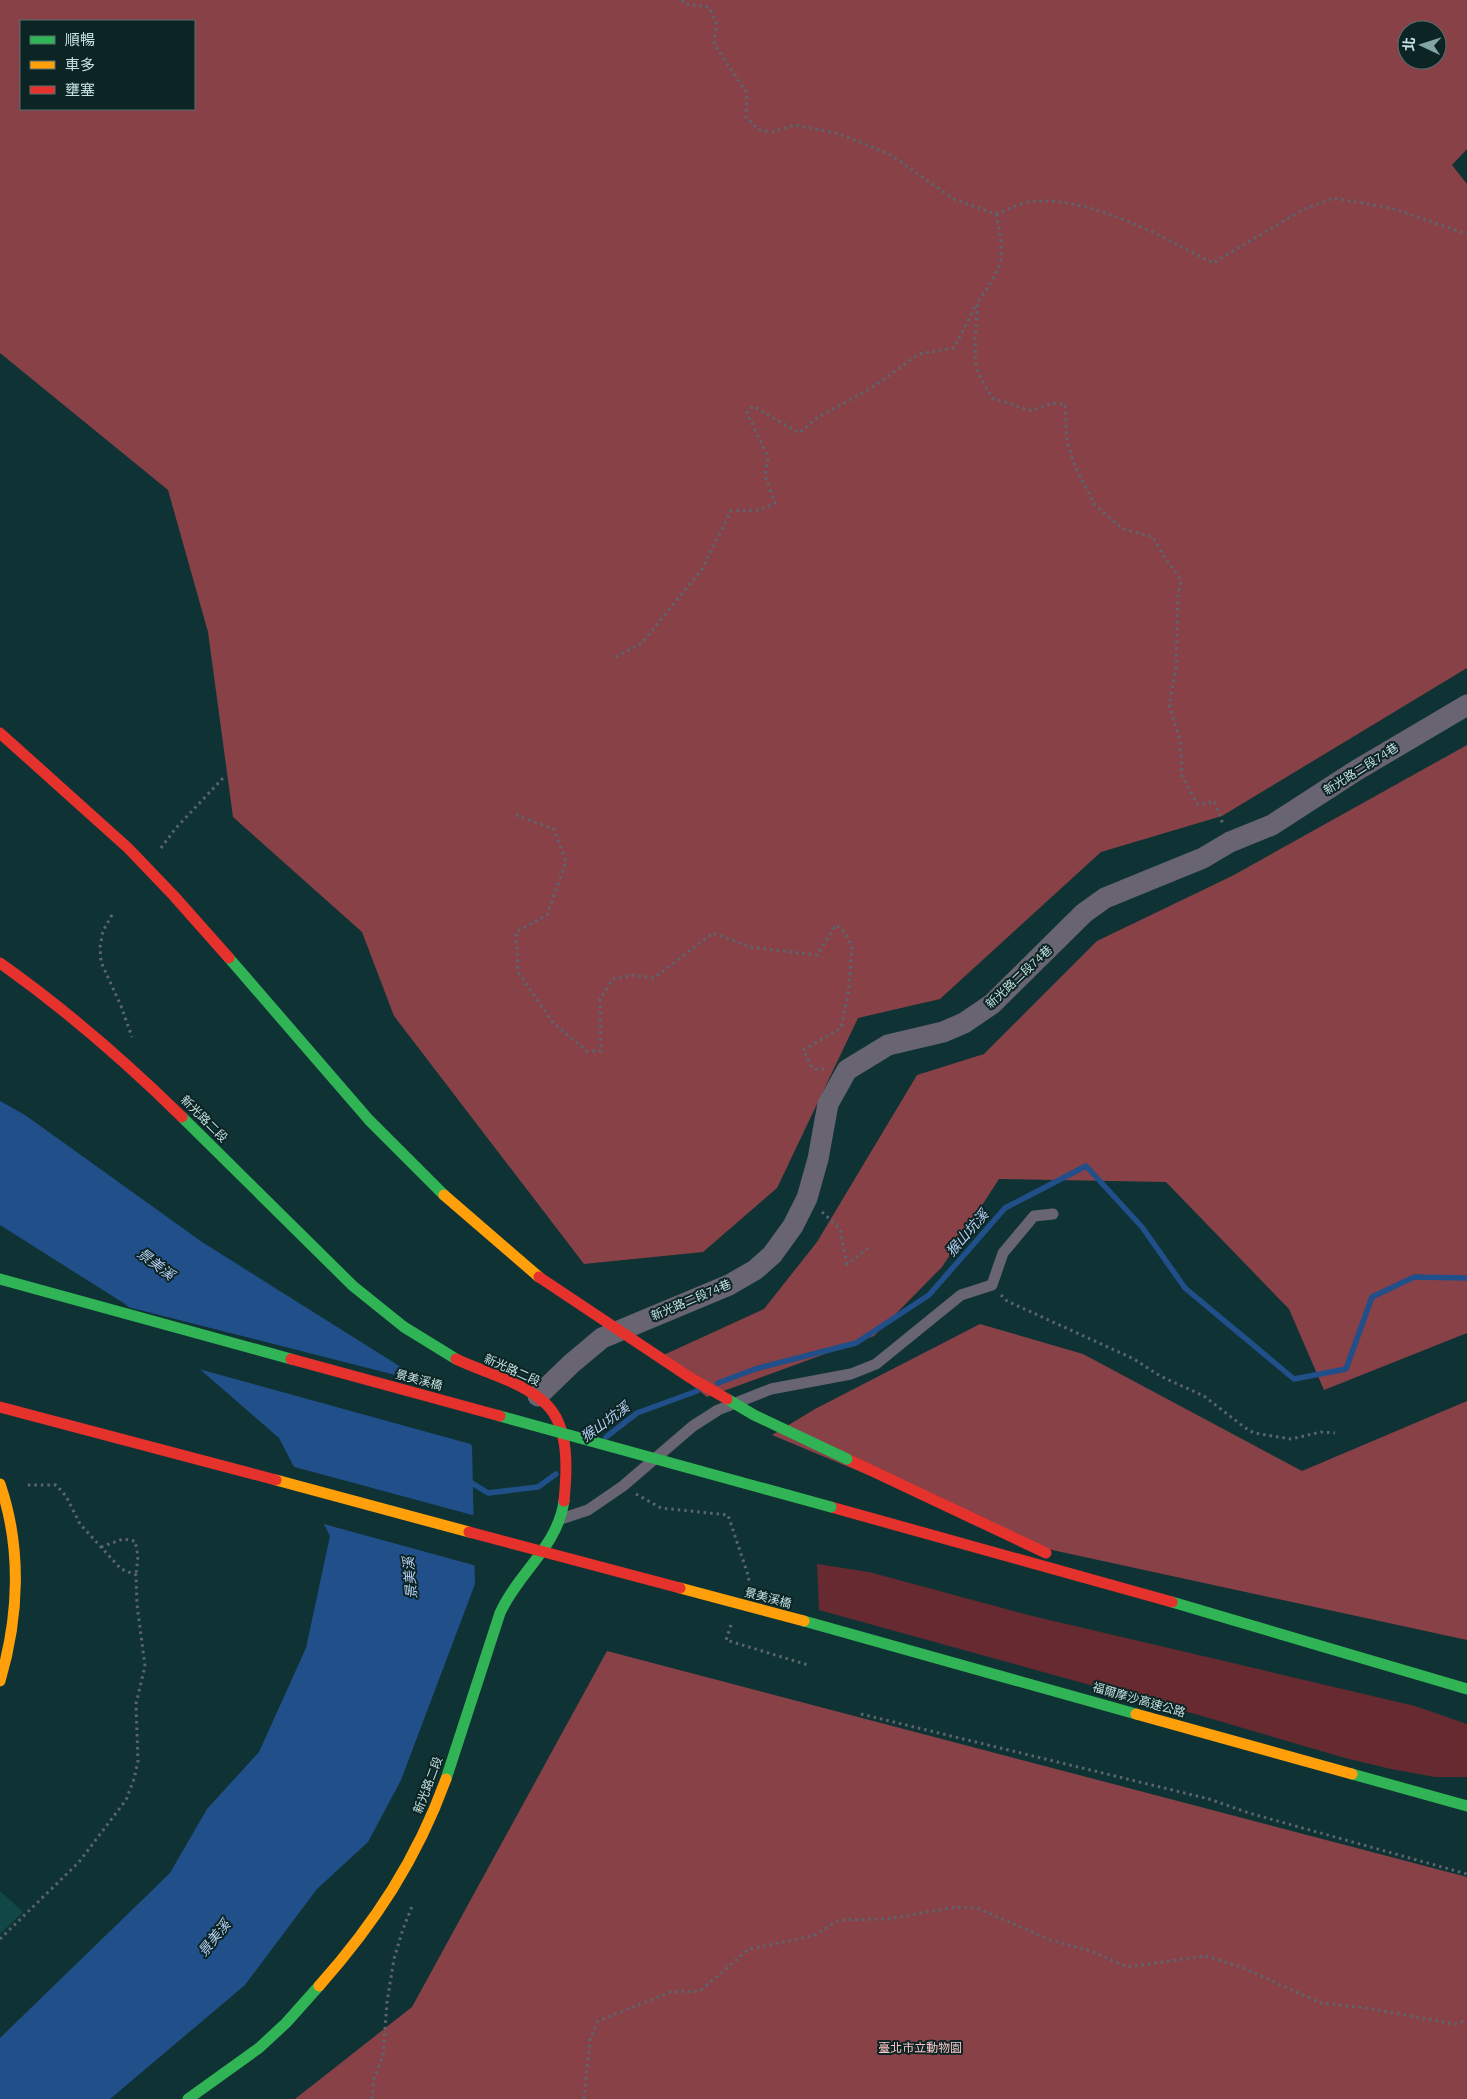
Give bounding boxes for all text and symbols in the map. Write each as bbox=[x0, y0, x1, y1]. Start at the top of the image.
legend bbox=[20, 20, 195, 110]
north arrow bbox=[1397, 20, 1447, 70]
text: 順暢 bbox=[65, 31, 95, 48]
text: 北 bbox=[1401, 37, 1418, 52]
text: 車多 bbox=[65, 56, 95, 73]
text: 壅塞 bbox=[65, 81, 95, 98]
street label: 新光路二段74巷 bbox=[1321, 740, 1400, 797]
street label: 新光路二段74巷 bbox=[983, 943, 1054, 1011]
street label: 新光路二段 bbox=[179, 1093, 230, 1144]
water label: 猴山坑溪 bbox=[943, 1205, 993, 1259]
water label: 景美溪 bbox=[134, 1245, 179, 1284]
street label: 新光路二段74巷 bbox=[649, 1277, 733, 1322]
street label: 新光路二段 bbox=[482, 1351, 542, 1388]
street label: 景美溪橋 bbox=[394, 1367, 444, 1392]
water label: 猴山坑溪 bbox=[578, 1398, 634, 1445]
water label: 景美溪 bbox=[400, 1554, 420, 1600]
street label: 景美溪橋 bbox=[743, 1585, 793, 1610]
street label: 福爾摩沙高速公路 bbox=[1091, 1680, 1187, 1719]
street label: 新光路二段 bbox=[411, 1754, 444, 1815]
water label: 景美溪 bbox=[195, 1915, 235, 1959]
park label: 臺北市立動物園 bbox=[878, 2041, 962, 2054]

